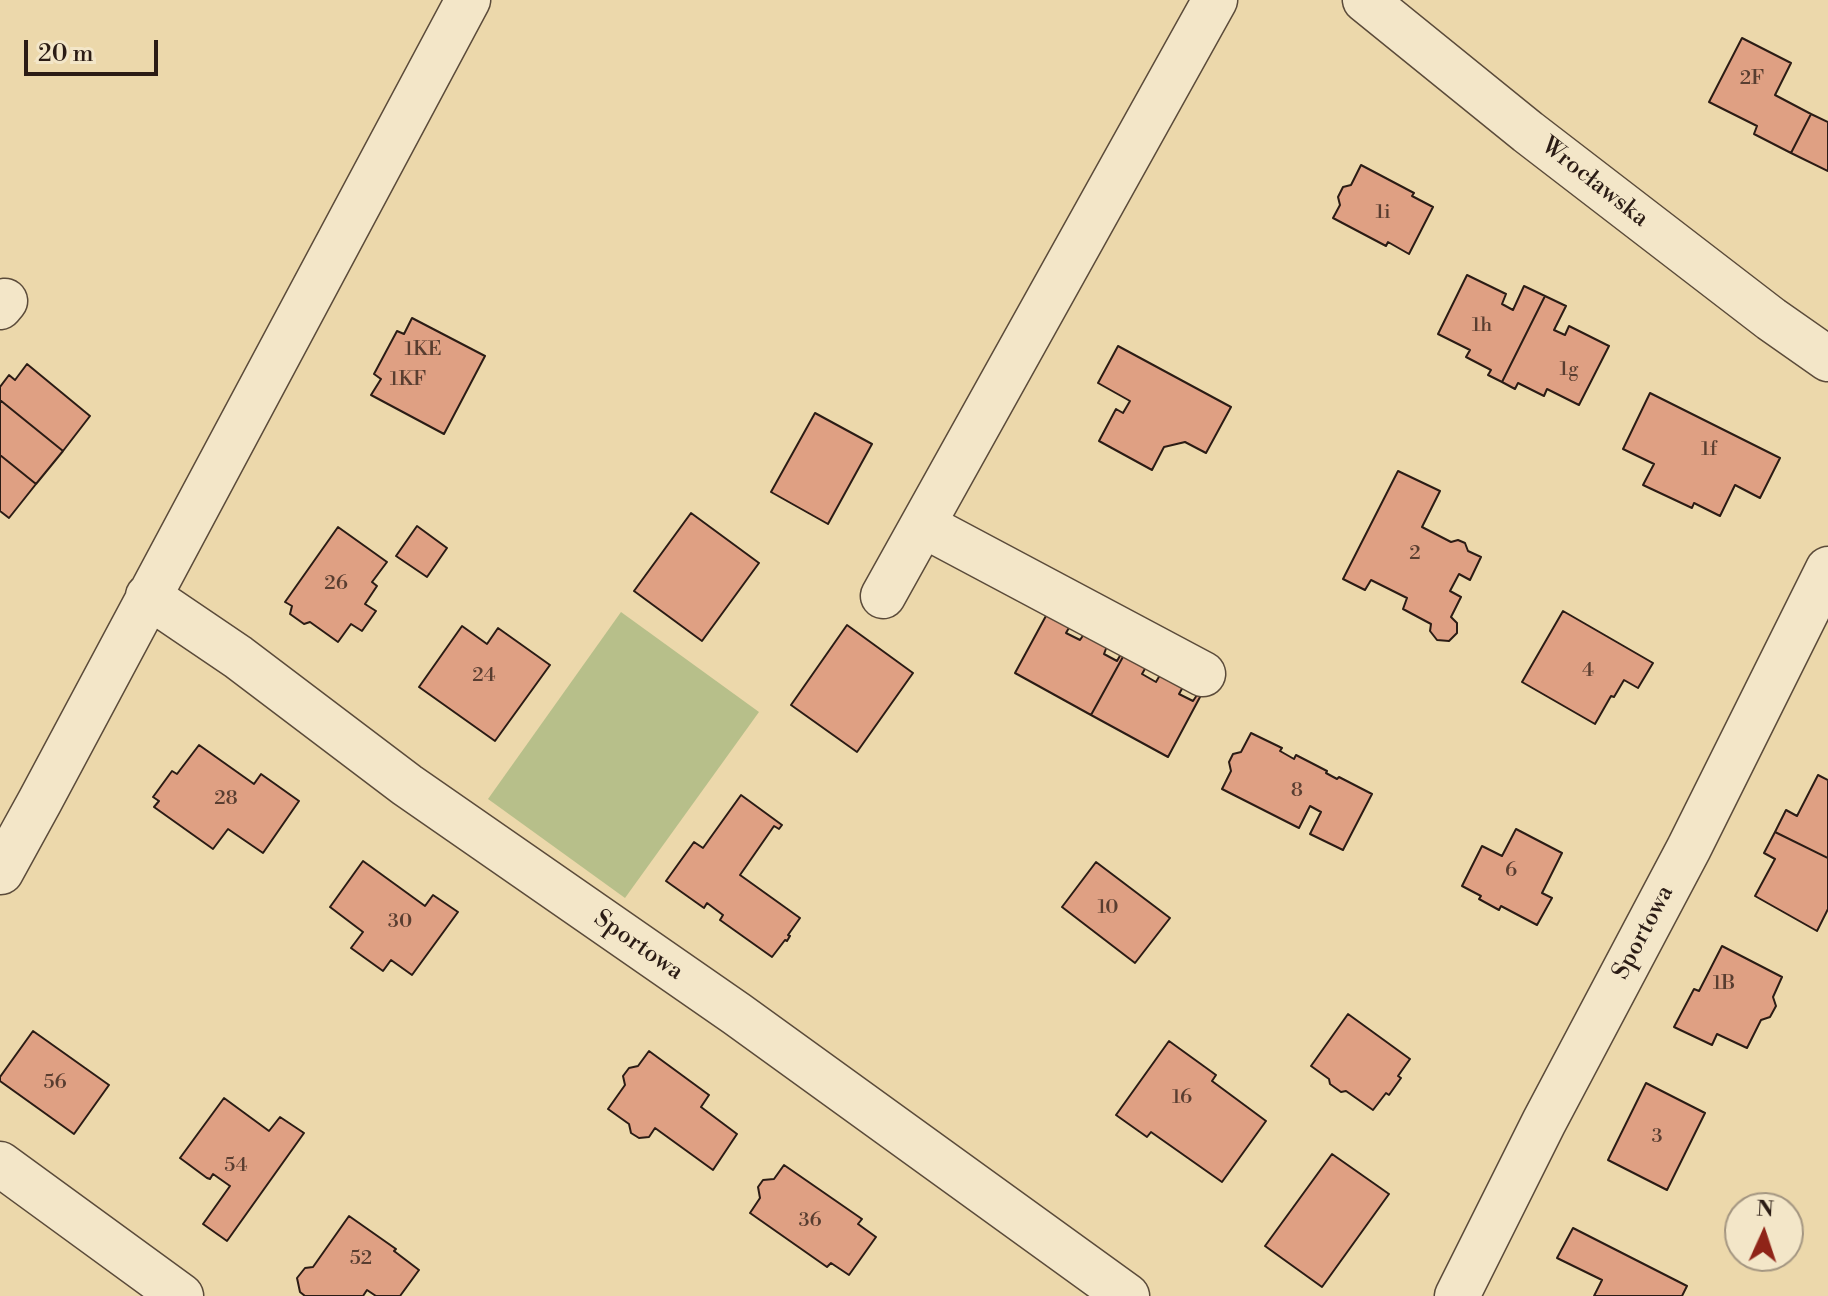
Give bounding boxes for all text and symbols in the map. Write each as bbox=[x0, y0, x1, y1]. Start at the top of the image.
scale bar bbox=[28, 24, 162, 74]
text: 20 m bbox=[38, 39, 94, 69]
house number: 2F bbox=[1740, 67, 1764, 91]
street label: Wrocławska bbox=[1535, 132, 1653, 234]
house number: 1i bbox=[1375, 201, 1391, 225]
house number: 1h bbox=[1472, 314, 1492, 338]
house number: 1KE bbox=[404, 338, 442, 362]
house number: 1g bbox=[1560, 358, 1578, 382]
house number: 1KF bbox=[390, 368, 426, 392]
house number: 1f bbox=[1701, 438, 1717, 462]
house number: 2 bbox=[1409, 542, 1421, 566]
house number: 26 bbox=[324, 572, 348, 596]
house number: 4 bbox=[1582, 659, 1594, 683]
house number: 24 bbox=[472, 664, 496, 688]
house number: 8 bbox=[1291, 779, 1303, 803]
house number: 28 bbox=[214, 787, 238, 811]
house number: 6 bbox=[1505, 859, 1517, 883]
street label: Sportowa bbox=[1607, 881, 1681, 985]
house number: 10 bbox=[1097, 896, 1119, 920]
street label: Sportowa bbox=[588, 905, 688, 987]
house number: 30 bbox=[388, 910, 412, 934]
house number: 1B bbox=[1713, 972, 1735, 996]
house number: 56 bbox=[43, 1071, 67, 1095]
house number: 16 bbox=[1172, 1086, 1192, 1110]
house number: 3 bbox=[1651, 1125, 1663, 1149]
house number: 54 bbox=[224, 1154, 248, 1178]
north arrow bbox=[1724, 1192, 1804, 1272]
text: N bbox=[1756, 1196, 1775, 1223]
house number: 36 bbox=[798, 1209, 822, 1233]
house number: 52 bbox=[350, 1247, 372, 1271]

